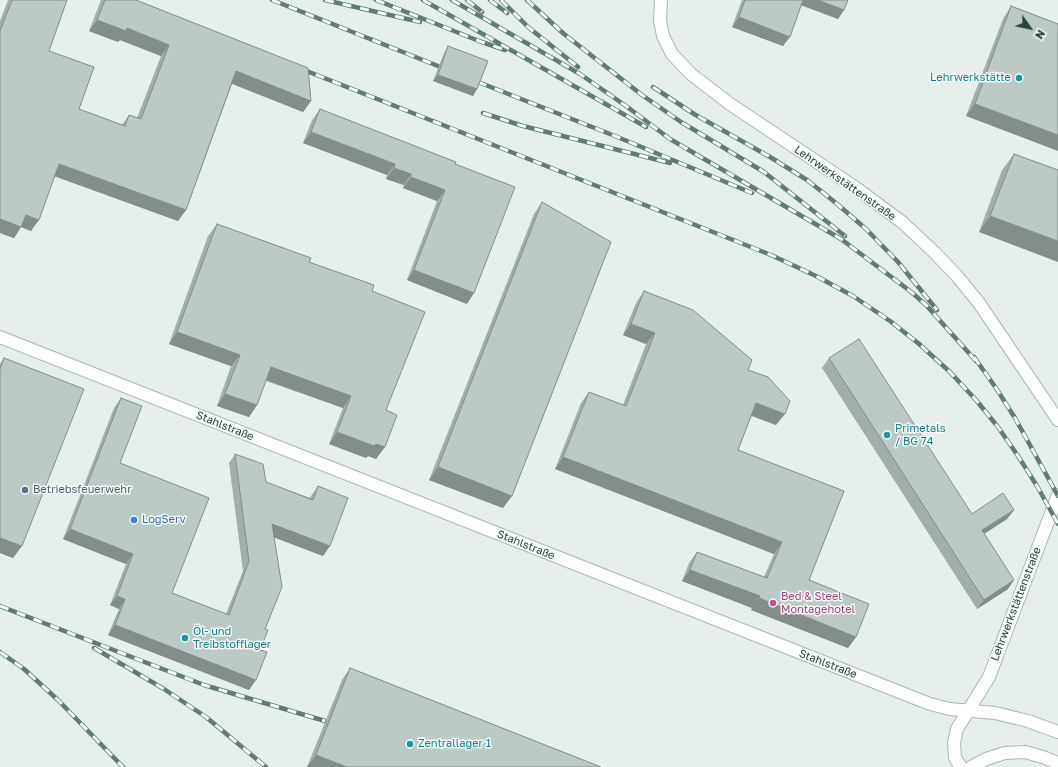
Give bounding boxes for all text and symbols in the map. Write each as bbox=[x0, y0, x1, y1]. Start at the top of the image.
north arrow bbox=[1010, 8, 1050, 48]
text: N bbox=[1033, 28, 1048, 42]
place label: Lehrwerkstätte bbox=[930, 71, 1011, 85]
marker: Lehrwerkstätte bbox=[1014, 73, 1024, 83]
street label: Lehrwerkstättenstraße bbox=[792, 143, 898, 223]
street label: Stahlstraße bbox=[194, 408, 256, 444]
place label: Primetals / BG 74 bbox=[895, 422, 946, 448]
marker: Primetals / BG 74 bbox=[882, 430, 892, 440]
place label: Betriebsfeuerwehr bbox=[33, 483, 131, 497]
marker: Betriebsfeuerwehr bbox=[20, 485, 30, 495]
place label: LogServ bbox=[142, 513, 186, 527]
marker: LogServ bbox=[129, 515, 139, 525]
street label: Stahlstraße bbox=[495, 527, 557, 563]
street label: Lehrwerkstättenstraße bbox=[988, 545, 1044, 663]
place label: Bed & Steel Montagehotel bbox=[781, 590, 855, 616]
marker: Bed & Steel Montagehotel bbox=[768, 598, 778, 608]
place label: Öl- und Treibstofflager bbox=[193, 625, 271, 651]
marker: Öl- und Treibstofflager bbox=[180, 633, 190, 643]
street label: Stahlstraße bbox=[797, 647, 859, 681]
place label: Zentrallager 1 bbox=[418, 737, 491, 751]
marker: Zentrallager 1 bbox=[405, 739, 415, 749]

